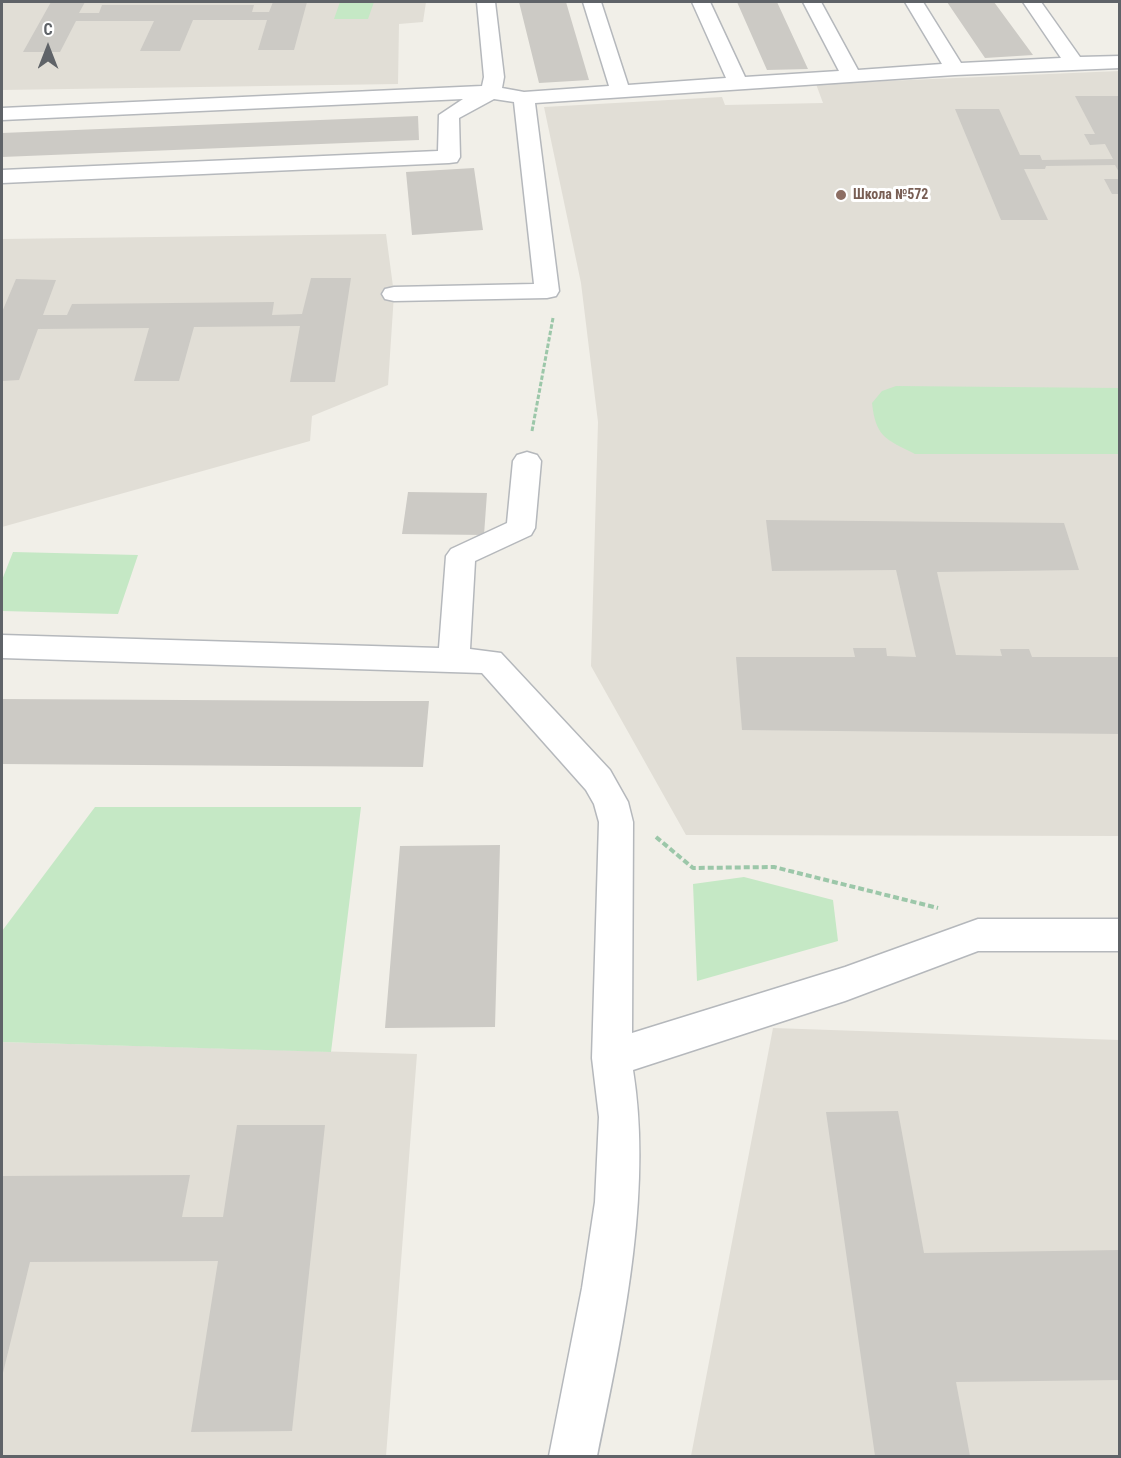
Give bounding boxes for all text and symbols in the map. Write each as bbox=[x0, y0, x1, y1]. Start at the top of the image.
north arrow bbox=[18, 18, 78, 78]
text: С bbox=[43, 20, 53, 39]
place label: Школа №572 bbox=[853, 187, 928, 203]
marker: Школа №572 bbox=[834, 188, 848, 202]

